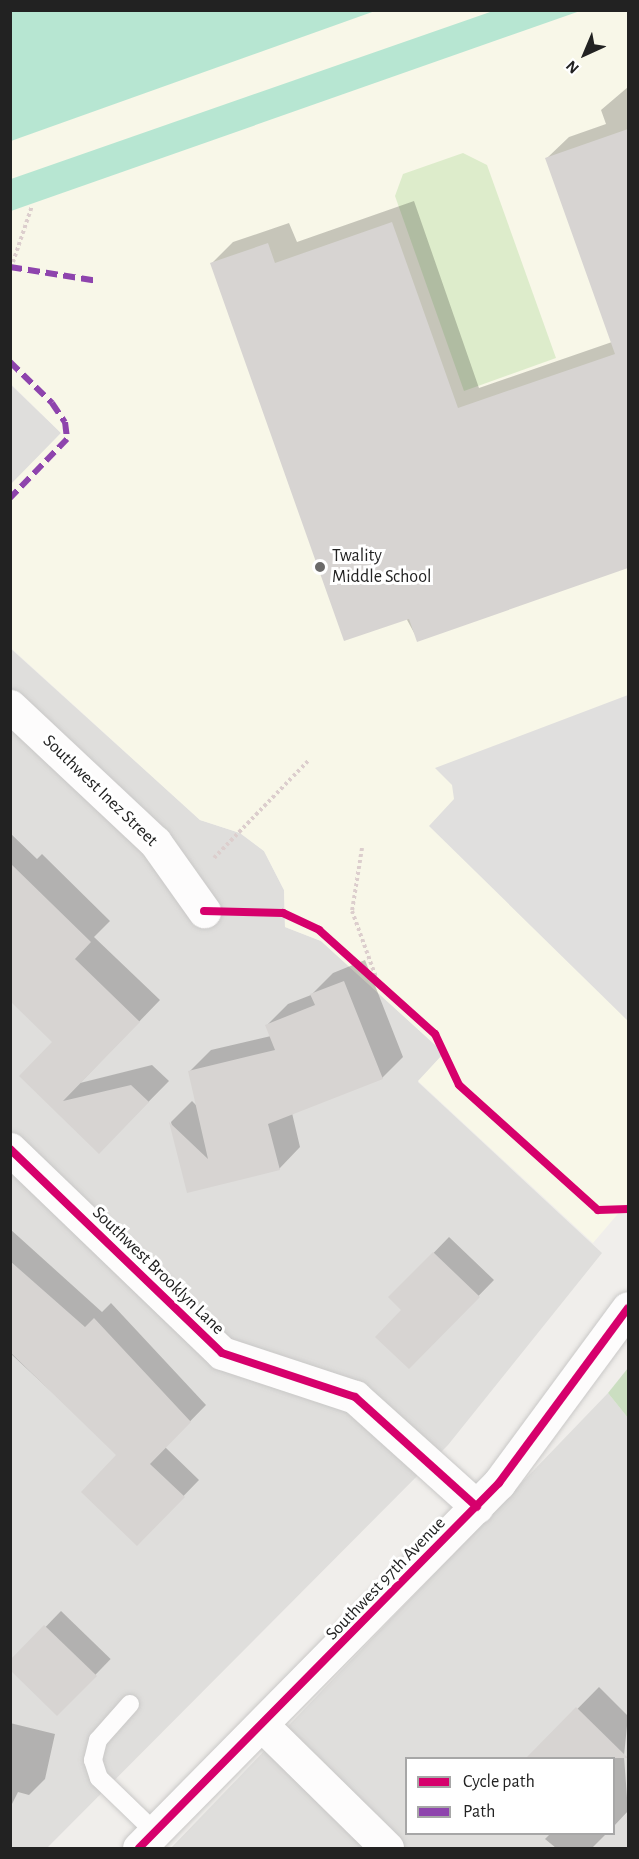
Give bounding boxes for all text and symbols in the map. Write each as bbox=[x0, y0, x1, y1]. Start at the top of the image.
north arrow bbox=[555, 24, 615, 84]
text: N bbox=[563, 57, 582, 77]
place label: Twality Middle School bbox=[332, 546, 431, 588]
marker: Twality Middle School bbox=[313, 560, 327, 574]
street label: Southwest Inez Street bbox=[38, 731, 162, 851]
street label: Southwest Brooklyn Lane bbox=[87, 1202, 229, 1340]
street label: Southwest 97th Avenue bbox=[322, 1513, 450, 1645]
legend bbox=[405, 1757, 615, 1835]
text: Cycle path bbox=[463, 1773, 535, 1791]
text: Path bbox=[463, 1803, 495, 1821]

